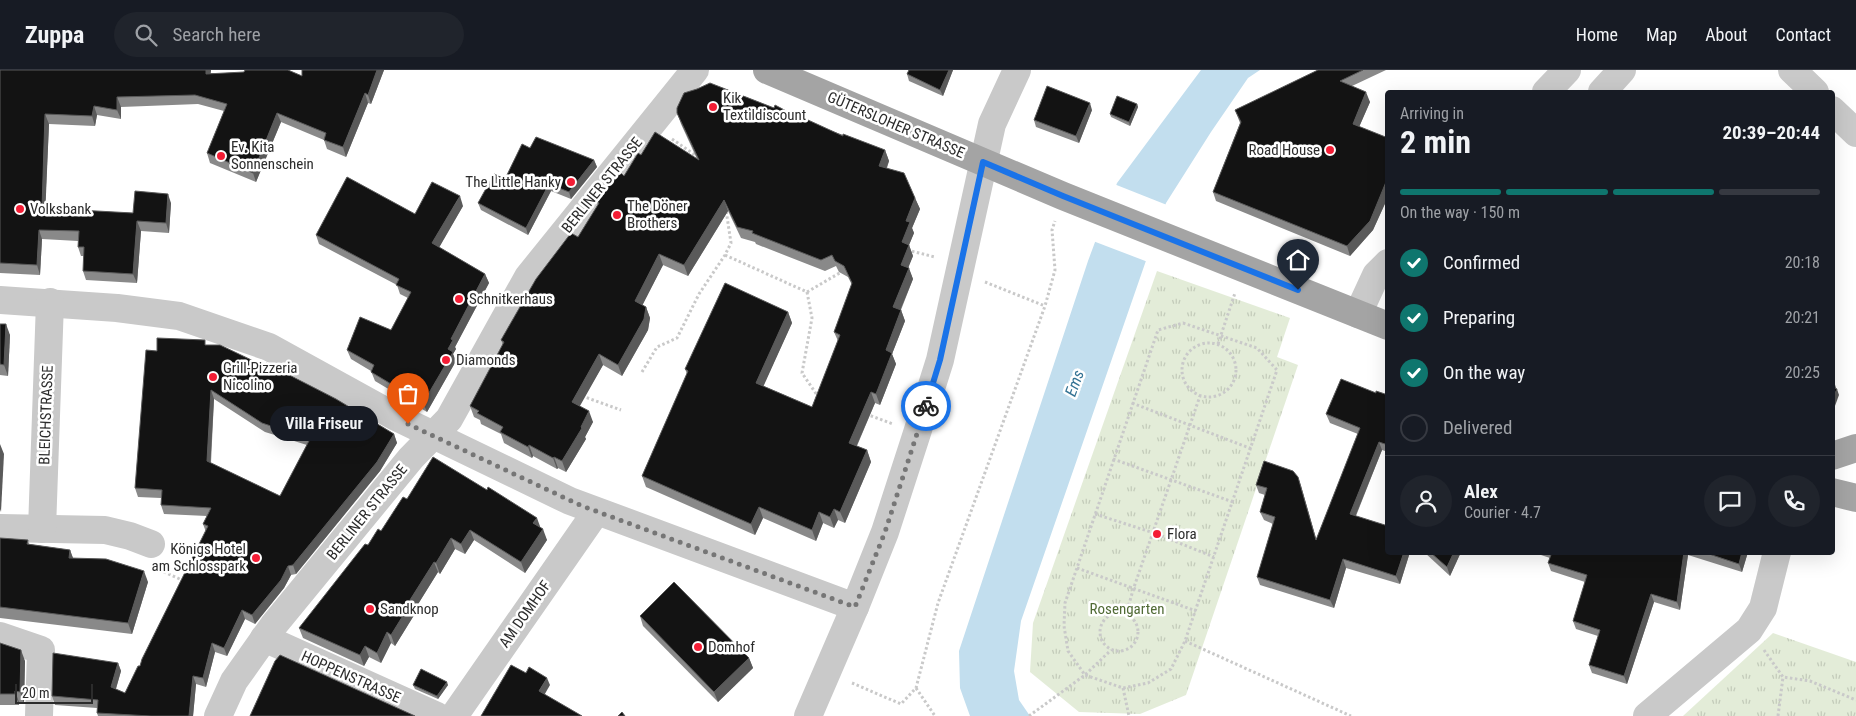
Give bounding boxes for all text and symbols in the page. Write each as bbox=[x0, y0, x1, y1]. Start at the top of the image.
search box bbox=[114, 12, 464, 57]
text: Zuppa bbox=[25, 21, 84, 49]
icon: search bbox=[132, 21, 160, 49]
text: Search here bbox=[172, 23, 261, 46]
text: Home bbox=[1576, 24, 1618, 45]
text: Map bbox=[1646, 24, 1677, 45]
text: About bbox=[1705, 24, 1747, 45]
text: Contact bbox=[1775, 24, 1831, 45]
street label: GÜTERSLOHER STRASSE bbox=[825, 88, 967, 162]
place label: Kik Textildiscount bbox=[723, 89, 806, 124]
marker: Kik Textildiscount bbox=[707, 101, 719, 113]
text: Arriving in bbox=[1400, 104, 1464, 123]
text: 20:39–20:44 bbox=[1722, 121, 1820, 144]
text: 2 min bbox=[1400, 123, 1471, 161]
street label: BERLINER STRASSE bbox=[558, 134, 646, 236]
place label: Ev. Kita Sonnenschein bbox=[231, 138, 314, 173]
place label: Road House bbox=[1248, 141, 1320, 159]
marker: Road House bbox=[1324, 144, 1336, 156]
marker: Ev. Kita Sonnenschein bbox=[215, 150, 227, 162]
place label: The Little Hanky bbox=[465, 173, 561, 191]
marker: The Little Hanky bbox=[565, 176, 577, 188]
place label: The Döner Brothers bbox=[627, 197, 688, 232]
place label: Volksbank bbox=[30, 200, 91, 218]
marker: Volksbank bbox=[14, 203, 26, 215]
text: On the way · 150 m bbox=[1400, 203, 1520, 222]
marker: The Döner Brothers bbox=[611, 209, 623, 221]
pin bbox=[1277, 239, 1319, 290]
icon: home bbox=[1284, 246, 1312, 274]
icon: check bbox=[1400, 249, 1428, 277]
text: Confirmed bbox=[1443, 251, 1520, 274]
text: 20:18 bbox=[1785, 253, 1820, 272]
place label: Schnitkerhaus bbox=[469, 290, 553, 308]
marker: Schnitkerhaus bbox=[453, 293, 465, 305]
icon: check bbox=[1400, 304, 1428, 332]
text: Preparing bbox=[1443, 306, 1515, 329]
text: 20:21 bbox=[1785, 308, 1820, 327]
place label: Diamonds bbox=[456, 351, 516, 369]
marker: Diamonds bbox=[440, 354, 452, 366]
place label: Grill-Pizzeria Nicolino bbox=[223, 359, 298, 394]
icon: check bbox=[1400, 359, 1428, 387]
text: On the way bbox=[1443, 361, 1525, 384]
text: 20:25 bbox=[1785, 363, 1820, 382]
street label: BLEICHSTRASSE bbox=[35, 365, 57, 465]
water label: Ems bbox=[1061, 367, 1088, 399]
marker: Grill-Pizzeria Nicolino bbox=[207, 371, 219, 383]
pin bbox=[387, 373, 429, 424]
icon: bag bbox=[394, 380, 422, 408]
courier bbox=[901, 381, 951, 431]
icon: bike bbox=[912, 392, 940, 420]
callout: Villa Friseur bbox=[270, 406, 378, 442]
text: Villa Friseur bbox=[285, 414, 363, 433]
text: Delivered bbox=[1443, 416, 1512, 439]
street label: BERLINER STRASSE bbox=[323, 461, 411, 563]
button: person bbox=[1400, 475, 1452, 527]
button: chat bbox=[1704, 475, 1756, 527]
button: phone bbox=[1768, 475, 1820, 527]
text: Alex bbox=[1464, 480, 1498, 503]
text: Courier · 4.7 bbox=[1464, 503, 1541, 522]
place label: Flora bbox=[1167, 525, 1197, 543]
marker: Flora bbox=[1151, 528, 1163, 540]
place label: Königs Hotel am Schlosspark bbox=[152, 540, 246, 575]
marker: Königs Hotel am Schlosspark bbox=[250, 552, 262, 564]
street label: AM DOMHOF bbox=[495, 577, 555, 651]
place label: Sandknop bbox=[380, 600, 439, 618]
park label: Rosengarten bbox=[1090, 600, 1164, 618]
marker: Sandknop bbox=[364, 603, 376, 615]
place label: Domhof bbox=[708, 638, 755, 656]
marker: Domhof bbox=[692, 641, 704, 653]
street label: HOPPENSTRASSE bbox=[299, 647, 403, 707]
scale bar bbox=[15, 681, 92, 704]
text: 20 m bbox=[22, 685, 50, 701]

